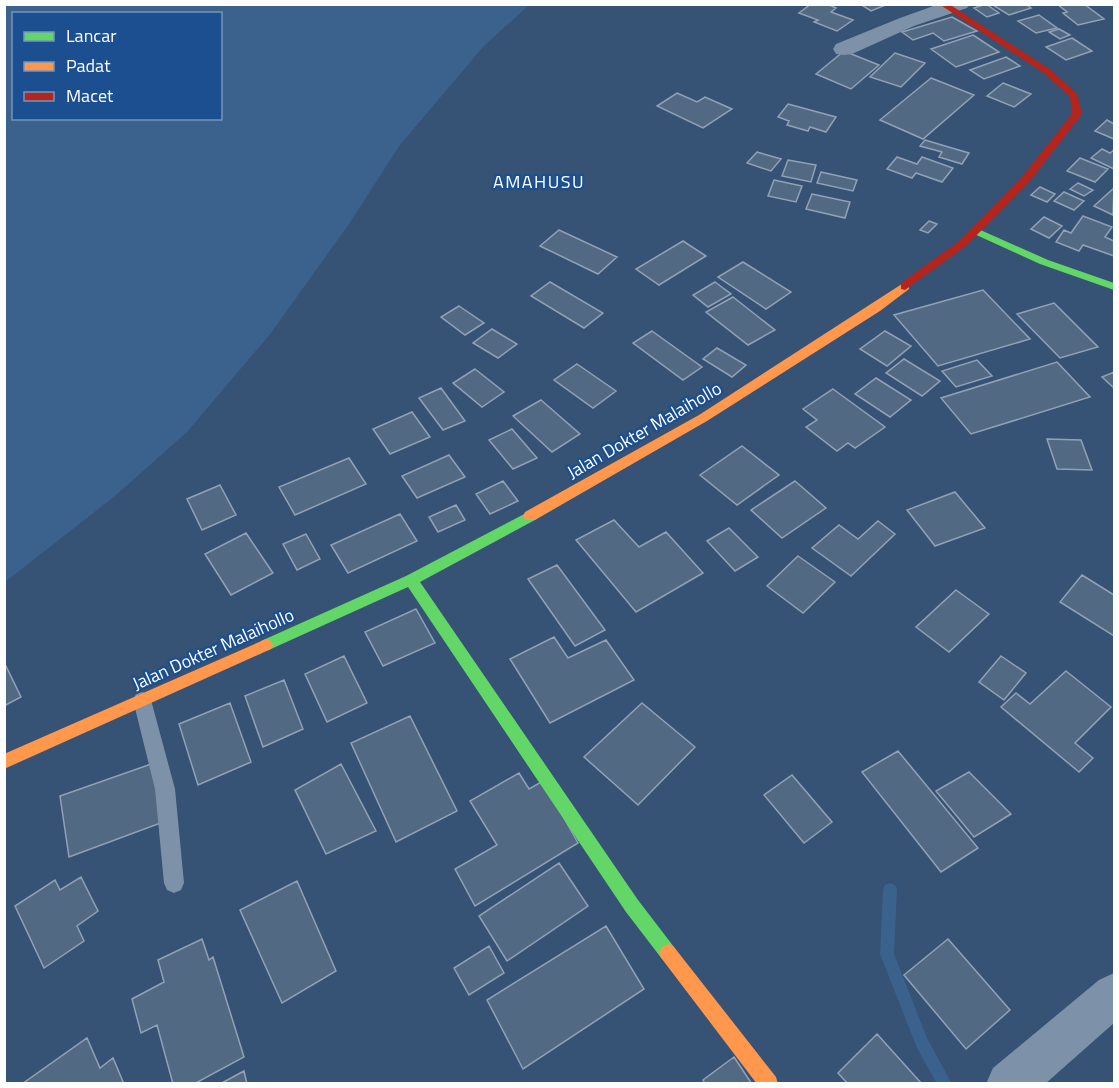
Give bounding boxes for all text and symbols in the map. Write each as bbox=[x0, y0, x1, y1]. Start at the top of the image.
legend bbox=[12, 12, 222, 120]
text: Lancar bbox=[66, 22, 116, 49]
text: Padat bbox=[66, 52, 111, 79]
text: Macet bbox=[66, 82, 114, 109]
district label: AMAHUSU bbox=[493, 168, 585, 195]
street label: Jalan Dokter Malaihollo bbox=[562, 375, 726, 485]
street label: Jalan Dokter Malaihollo bbox=[128, 601, 298, 697]

